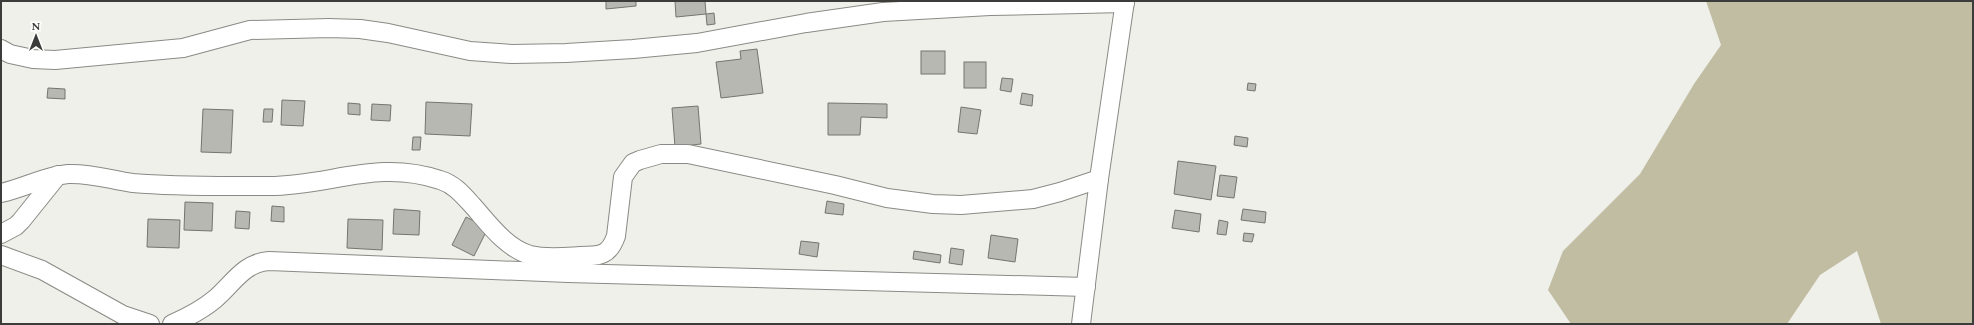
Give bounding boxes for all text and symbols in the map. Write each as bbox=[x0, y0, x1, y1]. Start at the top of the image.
north arrow bbox=[16, 16, 56, 56]
text: N bbox=[32, 18, 41, 35]

